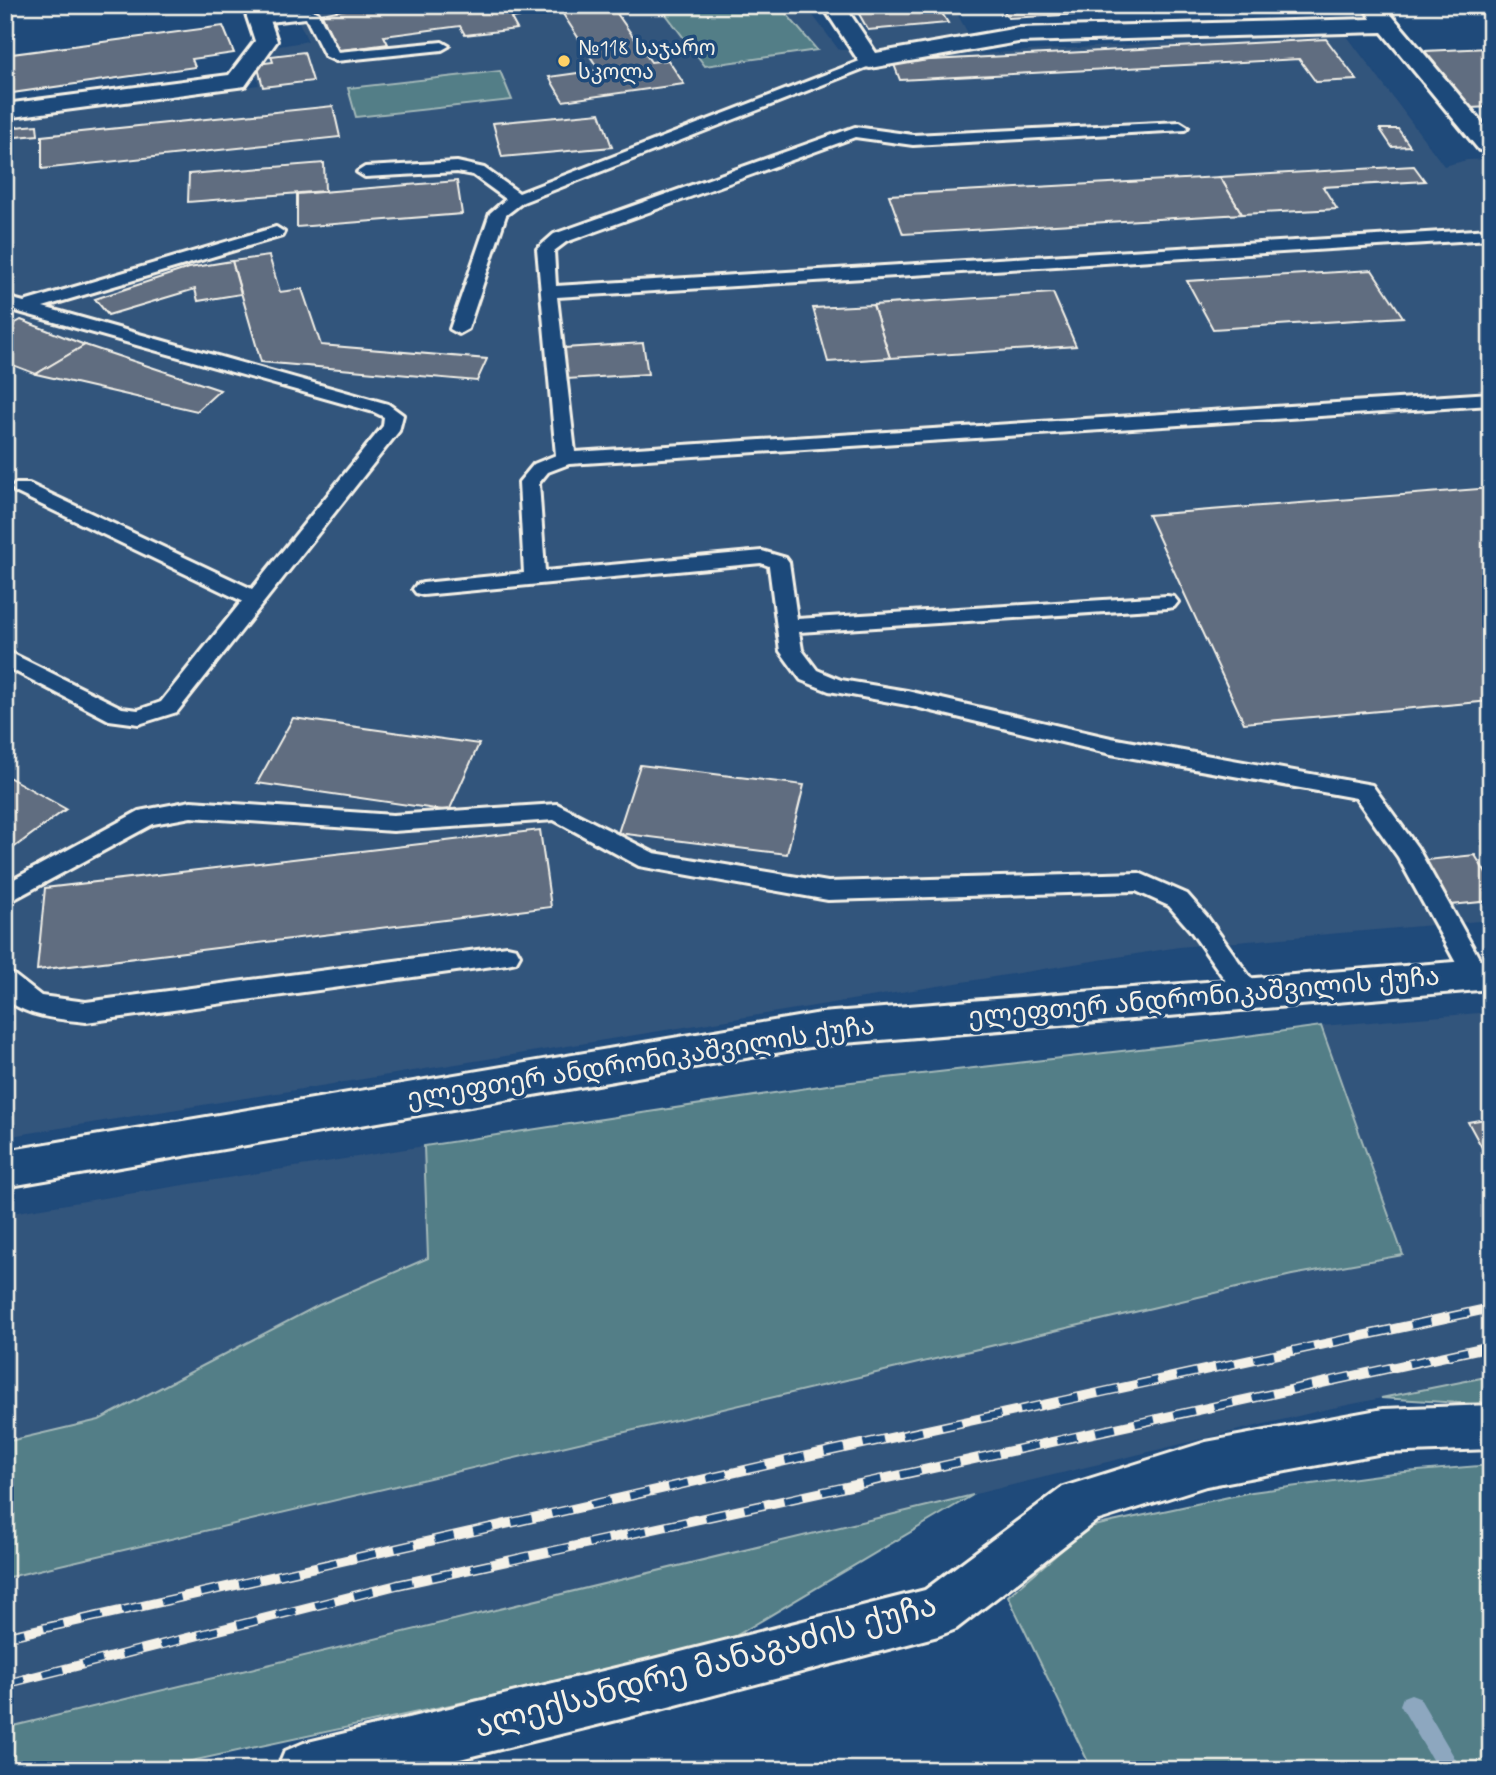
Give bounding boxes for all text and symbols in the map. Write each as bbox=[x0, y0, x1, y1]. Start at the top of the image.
place label: №118 საჯარო სკოლა bbox=[578, 35, 716, 87]
marker: №118 საჯარო სკოლა bbox=[556, 53, 572, 69]
street label: ელეფთერ ანდრონიკაშვილის ქუჩა bbox=[967, 960, 1441, 1036]
street label: ელეფთერ ანდრონიკაშვილის ქუჩა bbox=[405, 1009, 877, 1117]
street label: ალექსანდრე მანაგაძის ქუჩა bbox=[470, 1585, 942, 1749]

